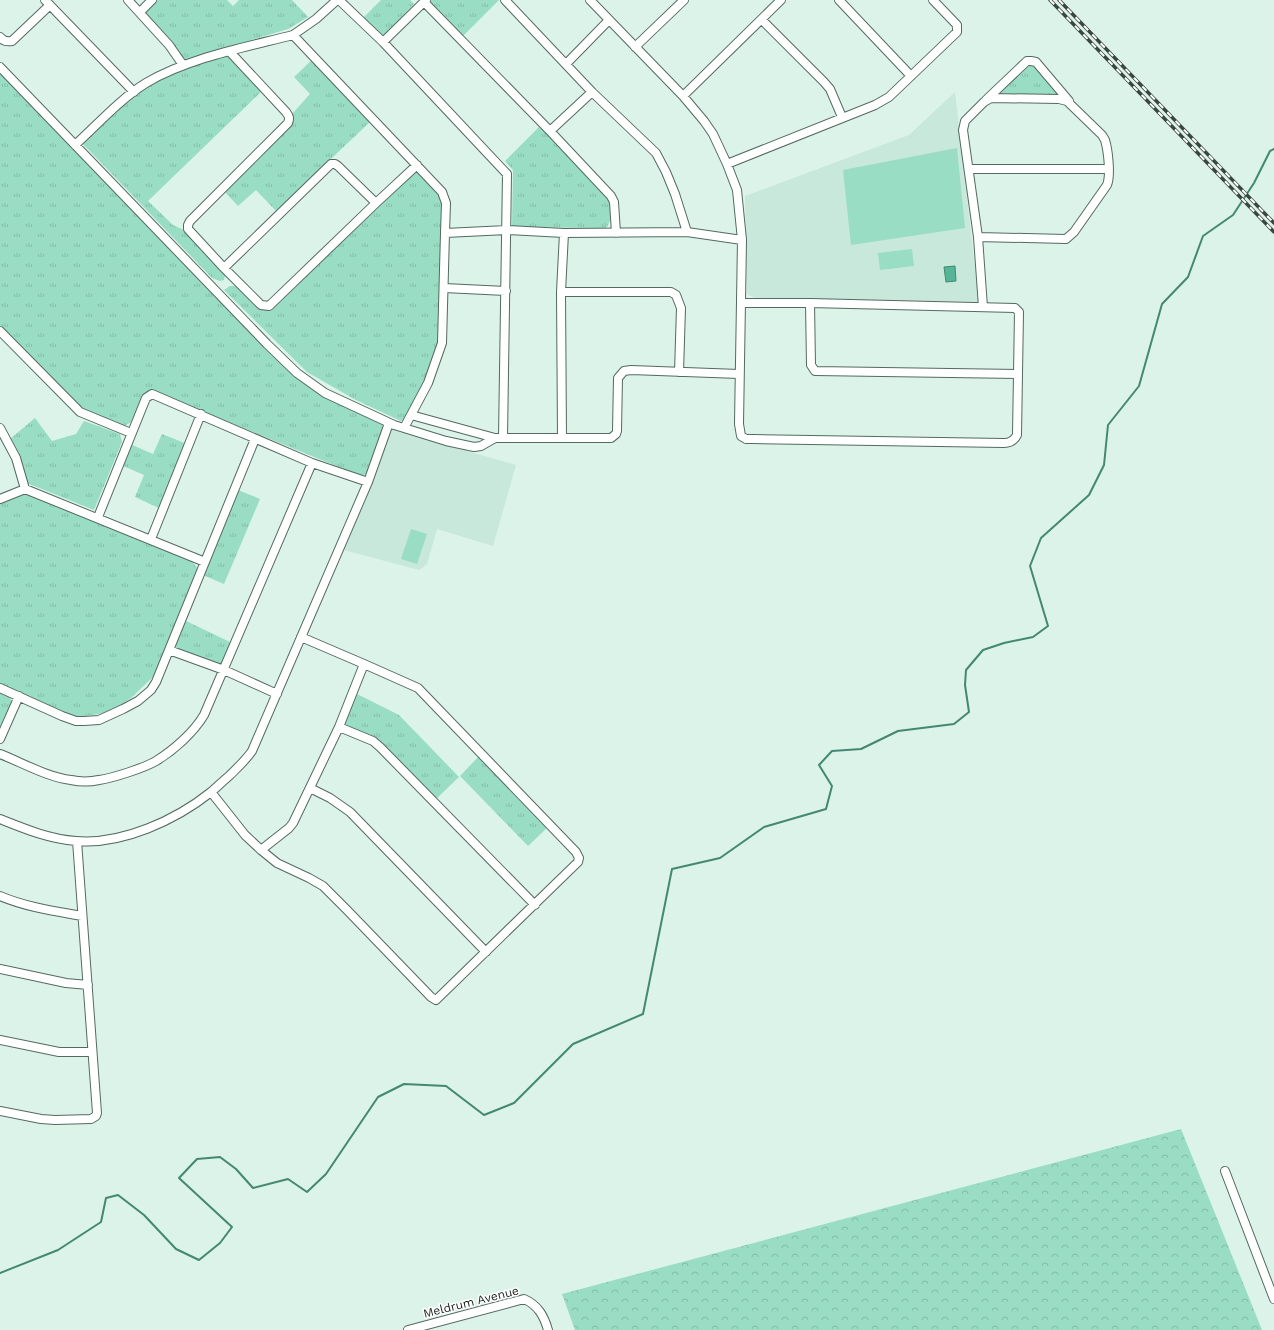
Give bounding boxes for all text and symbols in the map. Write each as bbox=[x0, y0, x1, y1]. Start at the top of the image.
street label: Meldrum Avenue bbox=[422, 1283, 520, 1321]

